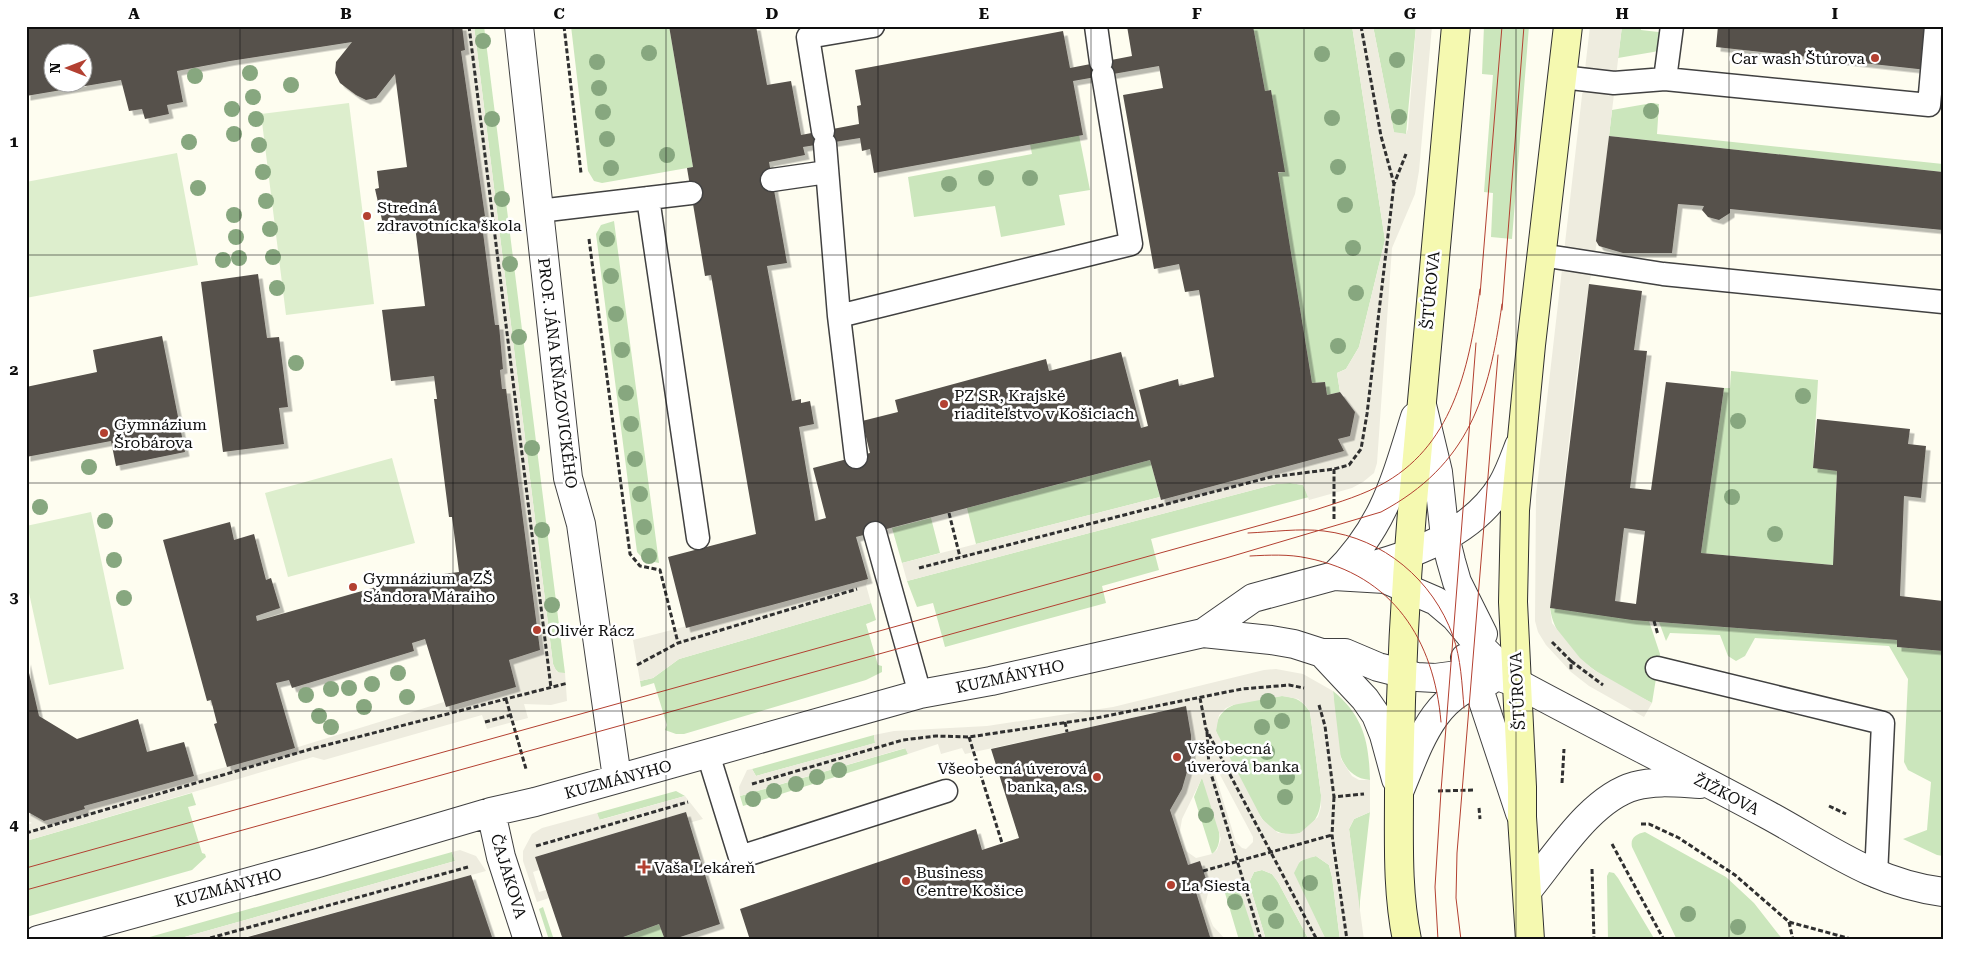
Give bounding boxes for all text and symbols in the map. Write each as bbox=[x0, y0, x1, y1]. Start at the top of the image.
text: A bbox=[128, 4, 140, 23]
text: B bbox=[340, 4, 352, 23]
text: C bbox=[553, 4, 565, 23]
text: D bbox=[766, 4, 779, 23]
text: E bbox=[979, 4, 989, 23]
text: F bbox=[1192, 4, 1202, 23]
text: G bbox=[1404, 4, 1417, 23]
text: H bbox=[1615, 4, 1629, 23]
text: I bbox=[1832, 4, 1838, 23]
north arrow bbox=[42, 42, 92, 92]
place label: Car wash Štúrova bbox=[1731, 49, 1865, 68]
marker: Car wash Štúrova bbox=[1869, 52, 1881, 64]
text: N bbox=[47, 62, 63, 73]
text: 1 bbox=[10, 132, 19, 151]
place label: Stredná zdravotnícka škola bbox=[377, 198, 522, 235]
marker: Stredná zdravotnícka škola bbox=[361, 210, 373, 222]
street label: ŠTÚROVA bbox=[1418, 249, 1443, 330]
street label: PROF. JÁNA KŇAZOVICKÉHO bbox=[534, 257, 581, 489]
text: 2 bbox=[10, 360, 19, 379]
place label: PZ SR, Krajské riaditeľstvo v Košiciach bbox=[954, 386, 1134, 423]
marker: PZ SR, Krajské riaditeľstvo v Košiciach bbox=[938, 398, 950, 410]
place label: Gymnázium Šrobárova bbox=[114, 415, 207, 452]
marker: Gymnázium Šrobárova bbox=[98, 427, 110, 439]
place label: Gymnázium a ZŠ Sándora Máraiho bbox=[363, 569, 496, 606]
marker: Gymnázium a ZŠ Sándora Máraiho bbox=[347, 581, 359, 593]
text: 3 bbox=[10, 588, 19, 607]
place label: Olivér Rácz bbox=[547, 621, 635, 640]
marker: Olivér Rácz bbox=[531, 624, 543, 636]
street label: ŠTÚROVA bbox=[1506, 651, 1529, 731]
street label: KUZMÁNYHO bbox=[954, 656, 1066, 697]
place label: Všeobecná úverová banka bbox=[1187, 739, 1300, 776]
marker: Všeobecná úverová banka bbox=[1171, 751, 1183, 763]
street label: KUZMÁNYHO bbox=[562, 756, 674, 803]
place label: Všeobecná úverová banka, a.s. bbox=[937, 759, 1087, 796]
street label: ŽIŽKOVA bbox=[1691, 770, 1763, 819]
marker: Všeobecná úverová banka, a.s. bbox=[1091, 771, 1103, 783]
text: 4 bbox=[10, 815, 19, 834]
street label: ČAJAKOVA bbox=[487, 832, 531, 922]
place label: Vaša Lekáreň bbox=[654, 858, 755, 877]
marker: Vaša Lekáreň bbox=[638, 861, 650, 873]
place label: Business Centre Košice bbox=[916, 863, 1024, 900]
street label: KUZMÁNYHO bbox=[172, 864, 284, 911]
marker: Business Centre Košice bbox=[900, 875, 912, 887]
place label: La Siesta bbox=[1181, 876, 1250, 895]
marker: La Siesta bbox=[1165, 879, 1177, 891]

